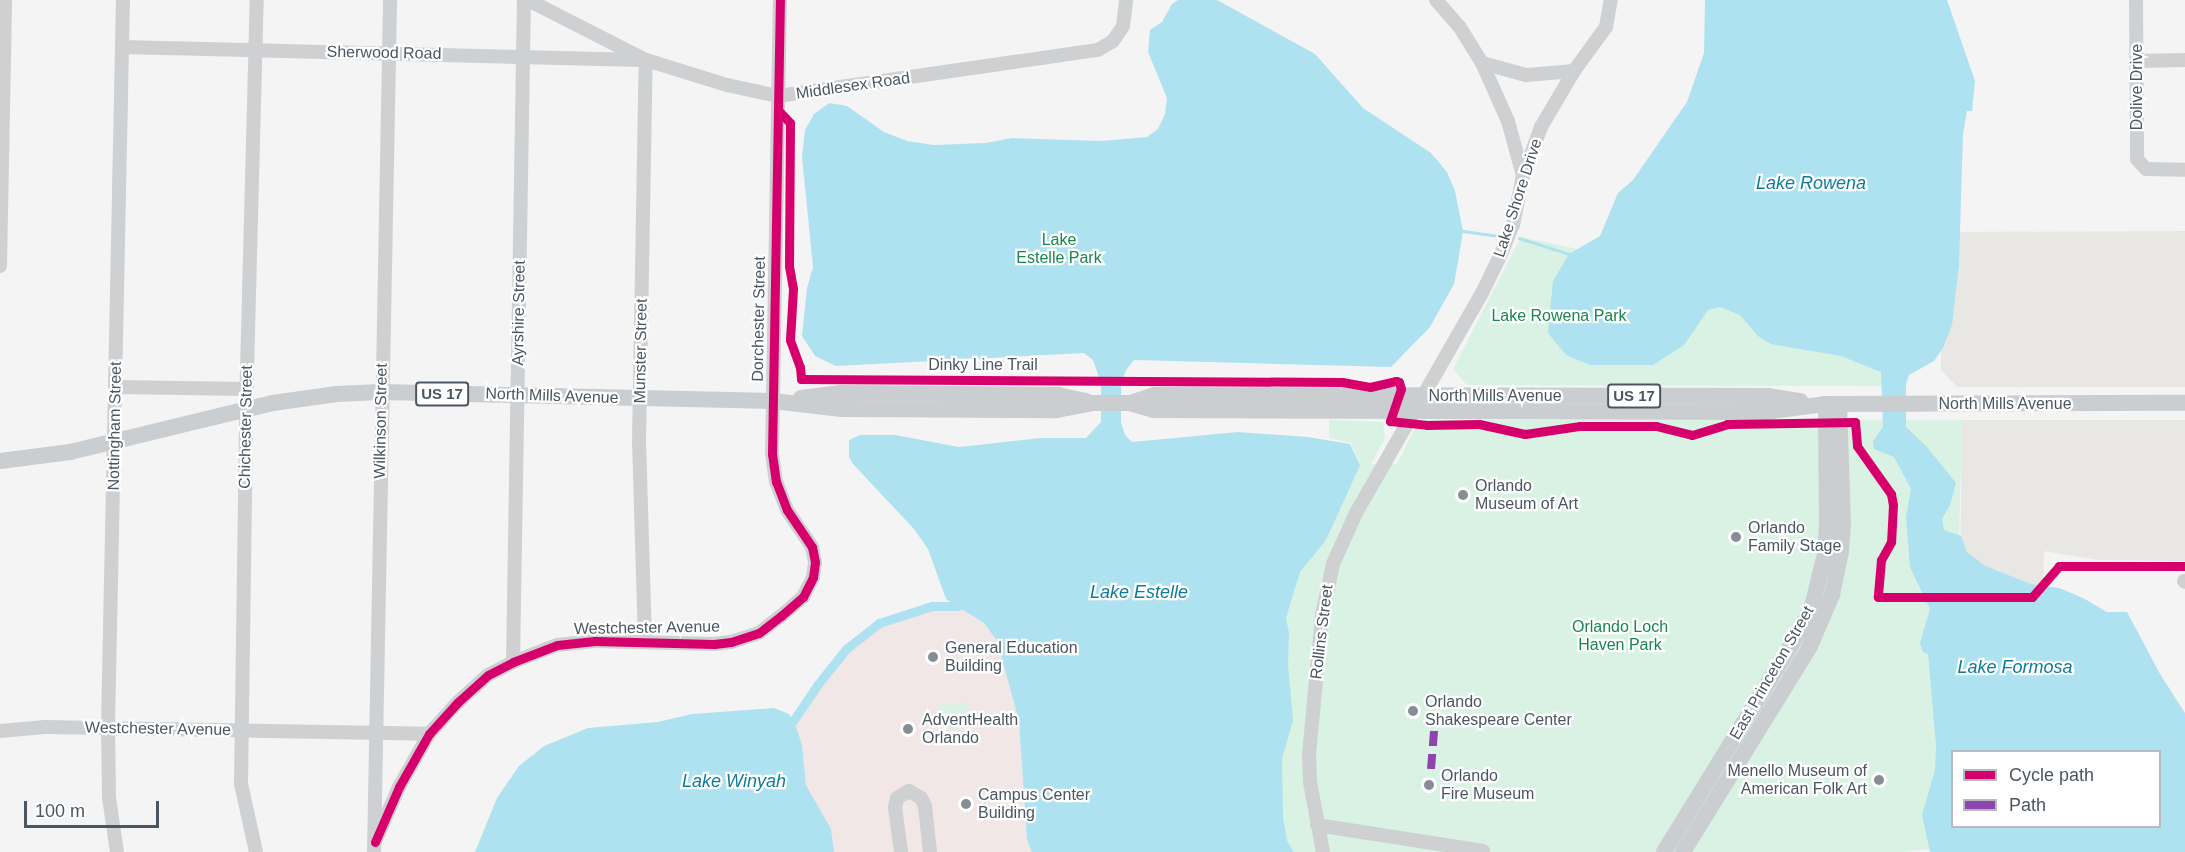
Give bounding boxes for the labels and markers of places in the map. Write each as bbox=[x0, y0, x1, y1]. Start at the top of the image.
place label: Orlando Museum of Art bbox=[1475, 476, 1579, 514]
marker: Orlando Museum of Art bbox=[1456, 488, 1470, 502]
place label: Orlando Family Stage bbox=[1748, 518, 1841, 556]
marker: Orlando Family Stage bbox=[1729, 530, 1743, 544]
place label: General Education Building bbox=[945, 638, 1078, 676]
marker: General Education Building bbox=[926, 650, 940, 664]
place label: Orlando Shakespeare Center bbox=[1425, 692, 1572, 730]
marker: Orlando Shakespeare Center bbox=[1406, 704, 1420, 718]
place label: AdventHealth Orlando bbox=[922, 710, 1018, 748]
marker: AdventHealth Orlando bbox=[899, 720, 917, 738]
place label: Menello Museum of American Folk Art bbox=[1727, 761, 1867, 799]
place label: Orlando Fire Museum bbox=[1441, 766, 1534, 804]
marker: Menello Museum of American Folk Art bbox=[1872, 773, 1886, 787]
marker: Orlando Fire Museum bbox=[1422, 778, 1436, 792]
place label: Campus Center Building bbox=[978, 785, 1090, 823]
marker: Campus Center Building bbox=[959, 797, 973, 811]

